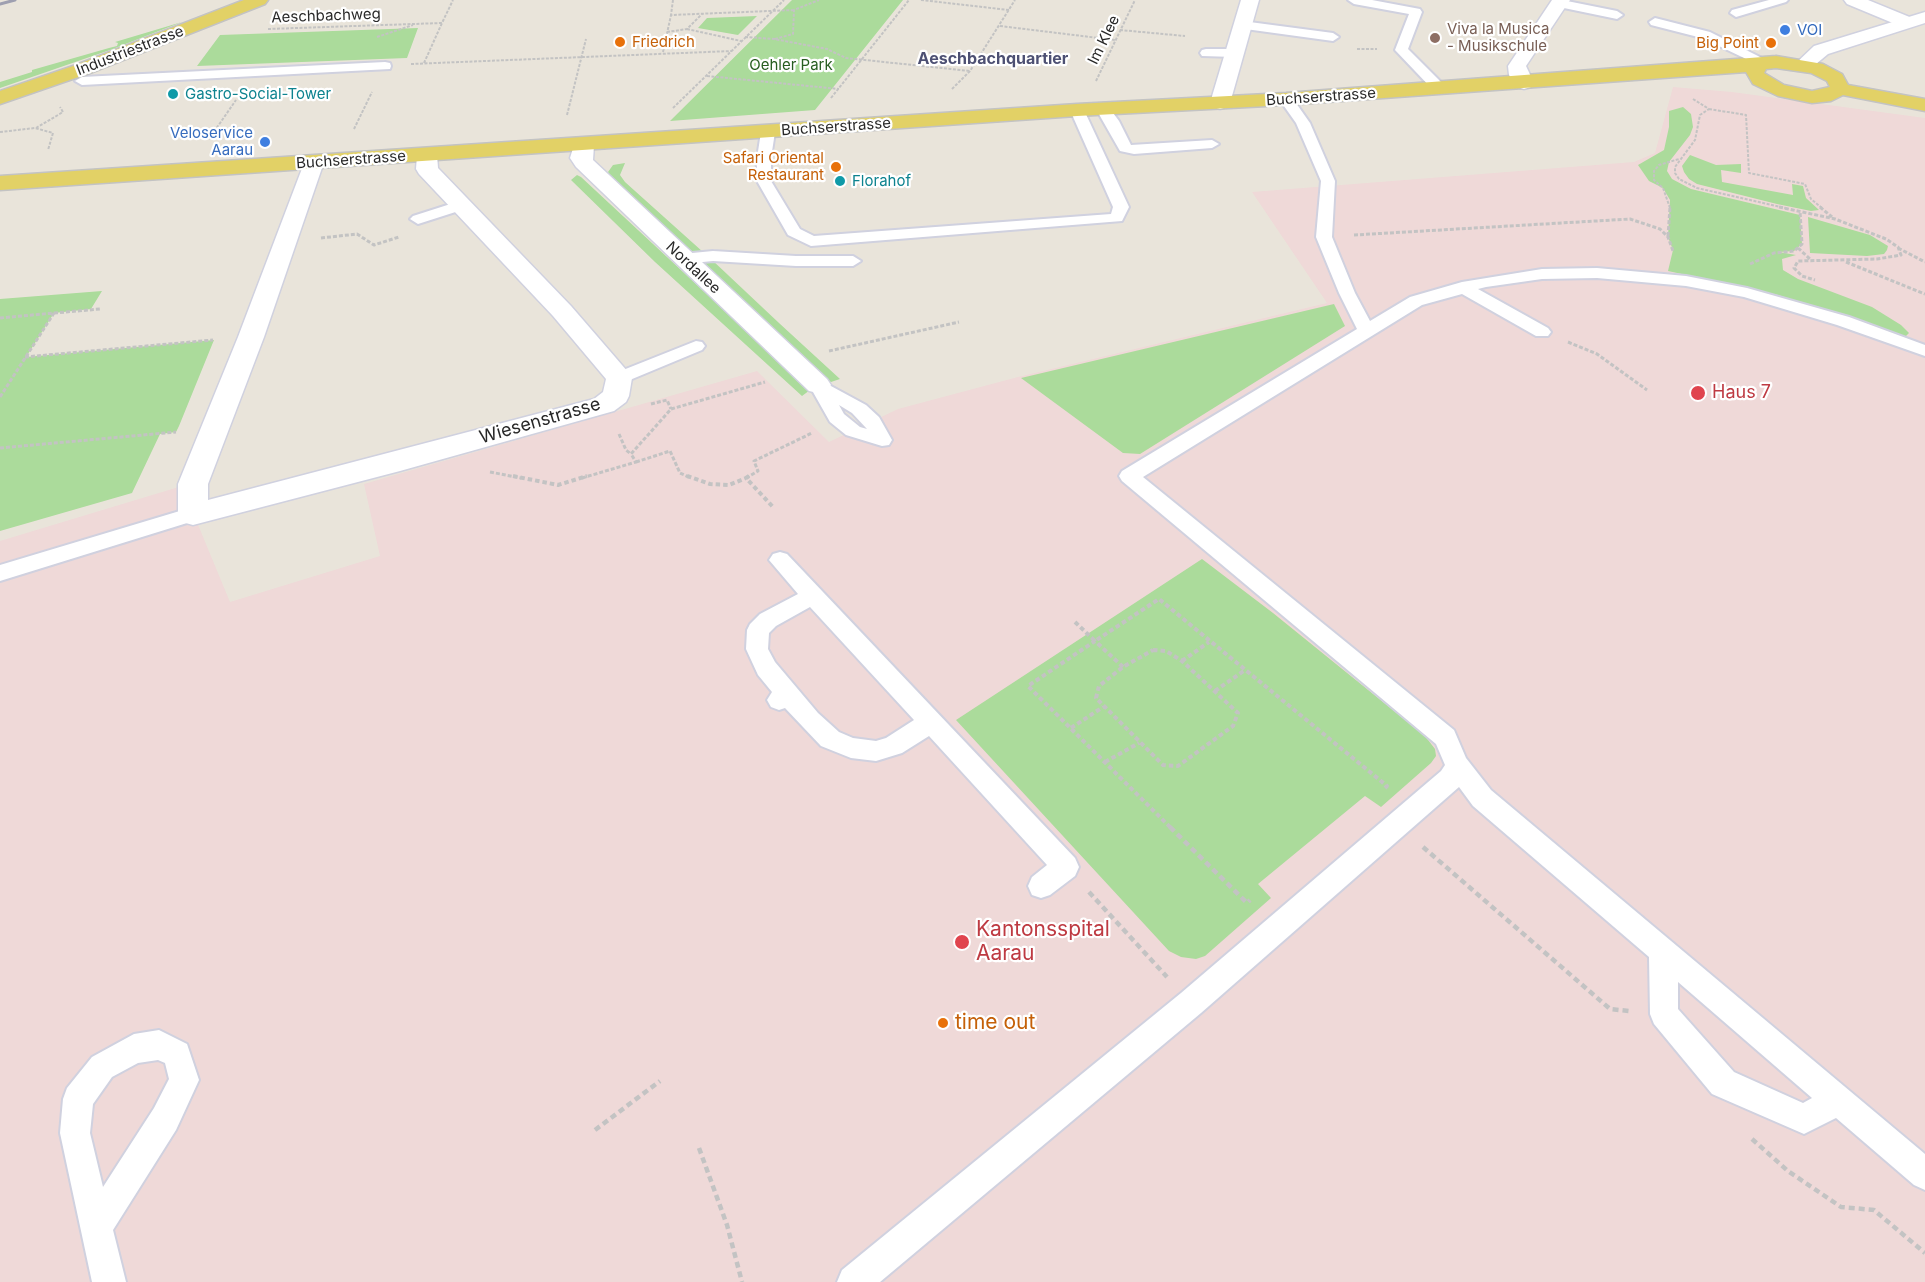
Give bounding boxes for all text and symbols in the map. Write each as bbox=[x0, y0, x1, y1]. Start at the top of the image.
street label: Aeschbachweg bbox=[271, 5, 381, 27]
street label: Im Klee bbox=[1084, 12, 1124, 68]
place label: Viva la Musica - Musikschule bbox=[1447, 20, 1549, 55]
place label: VOI bbox=[1797, 21, 1822, 39]
street label: Industriestrasse bbox=[74, 22, 186, 80]
marker: VOI bbox=[1778, 23, 1792, 37]
marker: Viva la Musica - Musikschule bbox=[1428, 31, 1442, 45]
place label: Friedrich bbox=[632, 33, 695, 51]
place label: Big Point bbox=[1696, 34, 1759, 52]
marker: Friedrich bbox=[613, 35, 627, 49]
marker: Big Point bbox=[1764, 36, 1778, 50]
district label: Aeschbachquartier bbox=[918, 49, 1068, 69]
park label: Oehler Park bbox=[749, 56, 833, 74]
street label: Buchserstrasse bbox=[1266, 84, 1376, 110]
place label: Gastro-Social-Tower bbox=[185, 85, 331, 103]
marker: Gastro-Social-Tower bbox=[166, 87, 180, 101]
street label: Buchserstrasse bbox=[781, 114, 891, 140]
place label: Veloservice Aarau bbox=[170, 124, 253, 159]
marker: Veloservice Aarau bbox=[258, 135, 272, 149]
street label: Buchserstrasse bbox=[296, 147, 406, 173]
place label: Safari Oriental Restaurant bbox=[723, 149, 824, 184]
marker: Safari Oriental Restaurant bbox=[829, 160, 843, 174]
place label: Florahof bbox=[852, 172, 911, 190]
marker: Florahof bbox=[833, 174, 847, 188]
street label: Nordallee bbox=[662, 238, 724, 298]
place label: Haus 7 bbox=[1712, 382, 1771, 404]
marker: Haus 7 bbox=[1689, 384, 1707, 402]
street label: Wiesenstrasse bbox=[477, 393, 603, 449]
place label: Kantonsspital Aarau bbox=[976, 917, 1110, 967]
marker: Kantonsspital Aarau bbox=[953, 933, 971, 951]
place label: time out bbox=[955, 1010, 1035, 1036]
marker: time out bbox=[936, 1016, 950, 1030]

